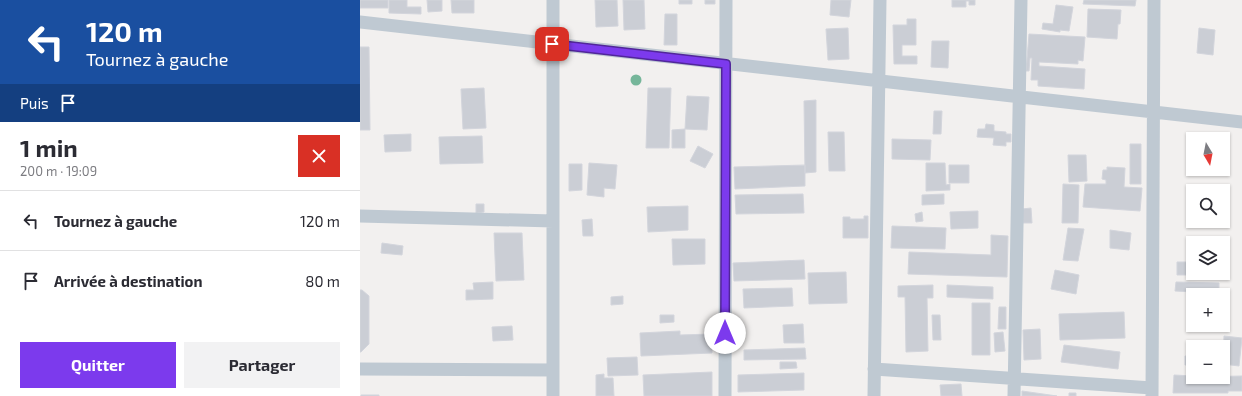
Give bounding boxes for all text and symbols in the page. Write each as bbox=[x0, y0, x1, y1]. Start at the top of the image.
text: 120 m bbox=[86, 14, 163, 48]
icon: left bbox=[20, 16, 72, 68]
pin bbox=[535, 27, 569, 61]
icon: arrive bbox=[541, 33, 563, 55]
text: Tournez à gauche bbox=[86, 48, 228, 70]
icon: arrive bbox=[57, 92, 79, 114]
text: Puis bbox=[20, 94, 49, 112]
north arrow bbox=[1186, 132, 1230, 176]
map controls bbox=[1186, 132, 1230, 384]
text: 1 min bbox=[20, 133, 78, 162]
button: close bbox=[298, 135, 340, 177]
text: 200 m · 19:09 bbox=[20, 163, 97, 179]
button: search bbox=[1186, 184, 1230, 228]
icon: left bbox=[20, 210, 42, 232]
text: Tournez à gauche bbox=[54, 212, 177, 230]
text: 120 m bbox=[300, 212, 340, 230]
button: layers bbox=[1186, 236, 1230, 280]
icon: arrive bbox=[20, 270, 42, 292]
text: Arrivée à destination bbox=[54, 272, 202, 290]
text: 80 m bbox=[305, 272, 340, 290]
button: + bbox=[1186, 288, 1230, 332]
position arrow bbox=[704, 312, 746, 354]
button: − bbox=[1186, 340, 1230, 384]
button: Quitter bbox=[20, 342, 176, 388]
button: Partager bbox=[184, 342, 340, 388]

